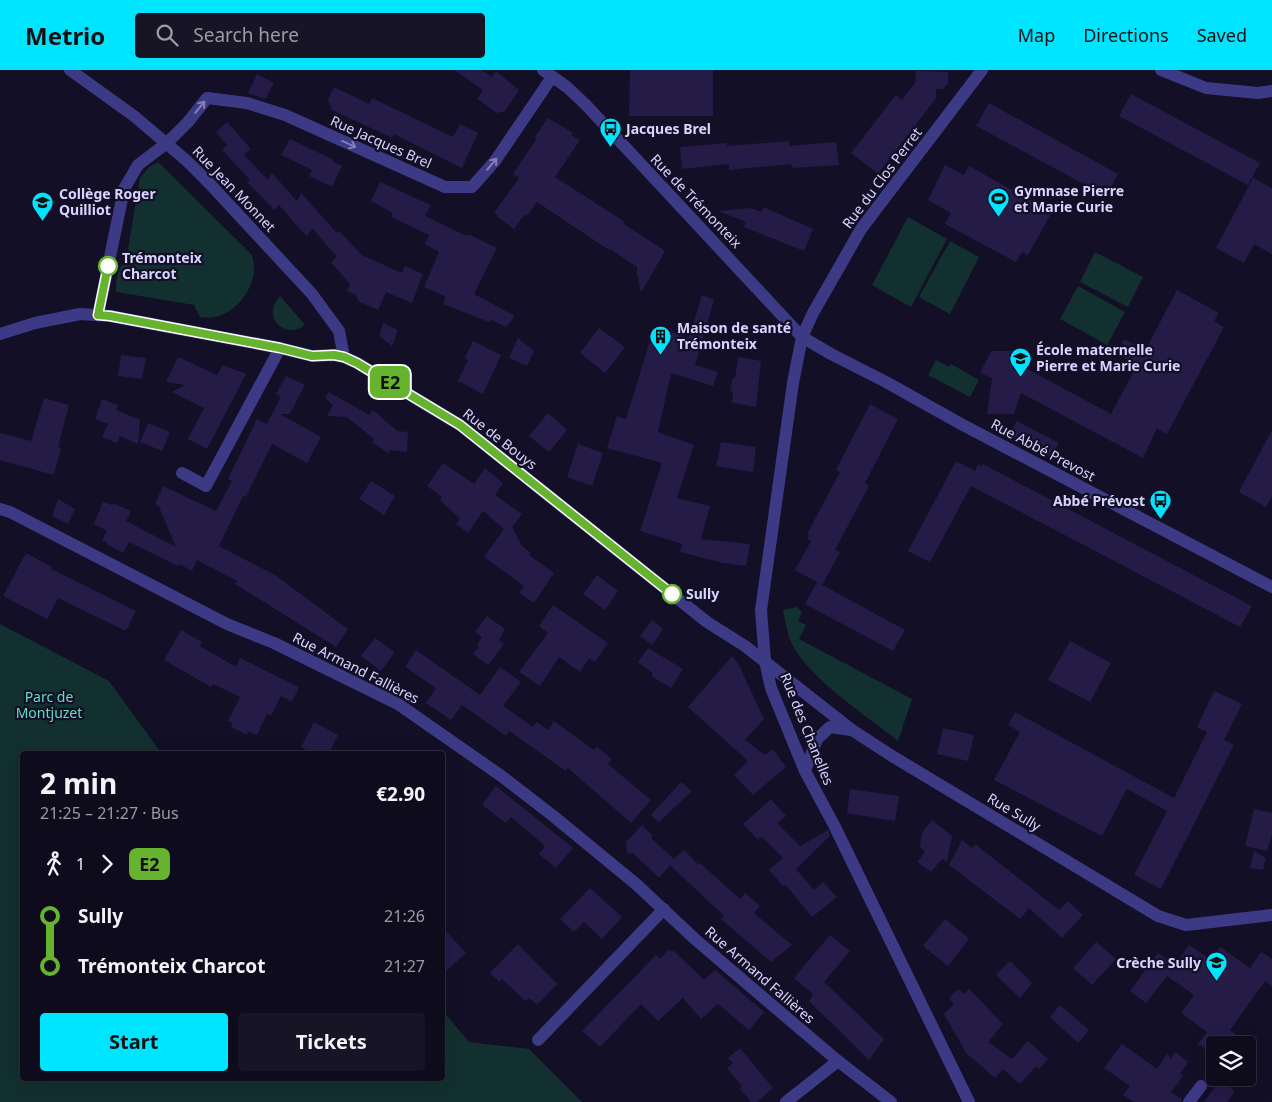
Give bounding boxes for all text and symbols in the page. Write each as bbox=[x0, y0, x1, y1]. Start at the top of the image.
search box bbox=[135, 13, 485, 58]
text: Metrio bbox=[25, 19, 105, 52]
icon: search bbox=[153, 21, 181, 49]
text: Search here bbox=[193, 22, 299, 48]
text: Map bbox=[1018, 23, 1055, 47]
text: Directions bbox=[1083, 23, 1169, 47]
text: Saved bbox=[1197, 23, 1247, 47]
one-way arrow bbox=[194, 101, 205, 114]
street label: Rue Jacques Brel bbox=[328, 111, 435, 172]
bus stop icon: Jacques Brel bbox=[598, 117, 622, 148]
place label: Jacques Brel bbox=[624, 119, 711, 138]
street label: Rue du Clos Perret bbox=[837, 123, 926, 232]
one-way arrow bbox=[341, 140, 356, 150]
street label: Rue Jean Monnet bbox=[189, 142, 280, 236]
street label: Rue de Trémonteix bbox=[647, 150, 747, 252]
one-way arrow bbox=[486, 158, 497, 171]
place label: Gymnase Pierre et Marie Curie bbox=[1014, 181, 1124, 216]
place label: Collège Roger Quilliot bbox=[59, 184, 156, 219]
sports icon: Gymnase Pierre et Marie Curie bbox=[986, 187, 1010, 218]
school or university icon: Collège Roger Quilliot bbox=[31, 190, 55, 221]
place label: Trémonteix Charcot bbox=[122, 248, 203, 283]
marker: Trémonteix Charcot bbox=[98, 256, 118, 276]
place label: Maison de santé Trémonteix bbox=[677, 318, 791, 353]
building icon: Maison de santé Trémonteix bbox=[649, 324, 673, 355]
place label: École maternelle Pierre et Marie Curie bbox=[1036, 340, 1180, 375]
school or university icon: École maternelle Pierre et Marie Curie bbox=[1008, 346, 1032, 377]
line badge: E2 bbox=[368, 366, 412, 398]
text: E2 bbox=[380, 370, 400, 394]
street label: Rue de Bouys bbox=[459, 404, 541, 474]
street label: Rue Abbé Prevost bbox=[988, 414, 1099, 485]
bus stop icon: Abbé Prévost bbox=[1149, 489, 1173, 520]
place label: Abbé Prévost bbox=[1053, 491, 1145, 510]
marker: Sully bbox=[662, 584, 682, 604]
place label: Sully bbox=[686, 584, 719, 603]
street label: Rue Armand Fallières bbox=[290, 627, 423, 708]
street label: Rue des Chanelles bbox=[776, 670, 839, 788]
park label: Parc de Montjuzet bbox=[16, 687, 82, 722]
text: 2 min bbox=[40, 764, 117, 802]
text: €2.90 bbox=[376, 781, 425, 807]
street label: Rue Sully bbox=[984, 788, 1045, 836]
text: 21:25 – 21:27 · Bus bbox=[40, 802, 179, 824]
icon: walk bbox=[40, 850, 68, 878]
icon: forward bbox=[93, 850, 121, 878]
text: E2 bbox=[139, 852, 160, 876]
text: 1 bbox=[76, 853, 85, 875]
text: Sully bbox=[78, 903, 123, 929]
text: 21:26 bbox=[384, 905, 425, 927]
street label: Rue Armand Fallières bbox=[701, 922, 819, 1028]
school or university icon: Crèche Sully bbox=[1205, 951, 1229, 982]
text: Trémonteix Charcot bbox=[78, 953, 265, 979]
place label: Crèche Sully bbox=[1116, 953, 1201, 972]
text: 21:27 bbox=[384, 955, 425, 977]
button: Start bbox=[40, 1013, 228, 1071]
button: Tickets bbox=[238, 1013, 425, 1071]
map controls bbox=[1206, 1036, 1256, 1086]
button: layers bbox=[1206, 1036, 1256, 1086]

